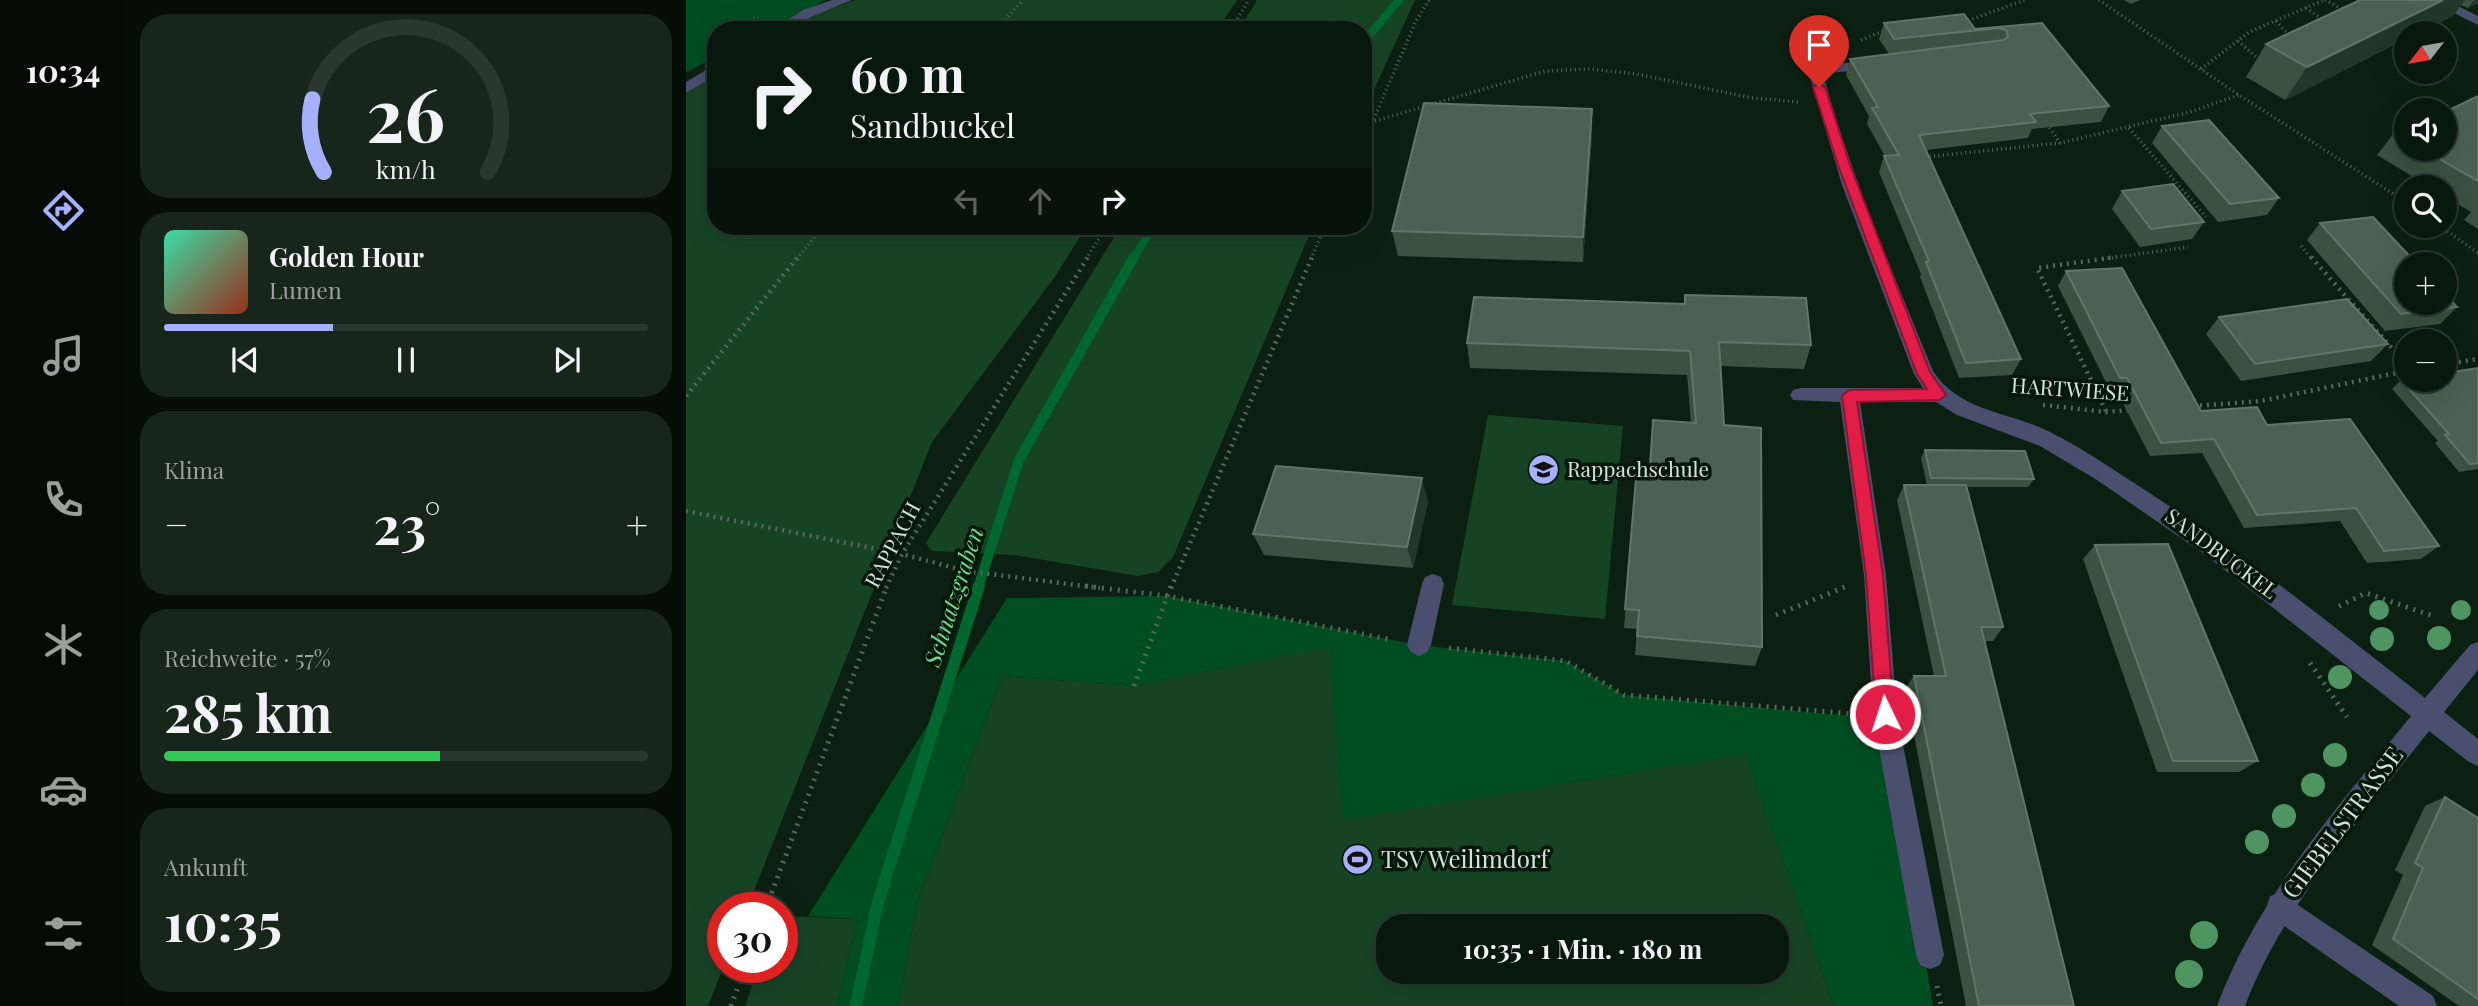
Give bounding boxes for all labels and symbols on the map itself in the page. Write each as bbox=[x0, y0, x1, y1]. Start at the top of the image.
pin bbox=[1789, 15, 1849, 87]
north arrow bbox=[2394, 21, 2457, 84]
street label: HARTWIESE bbox=[2010, 370, 2130, 406]
school or university icon: Rappachschule bbox=[1527, 453, 1561, 487]
place label: Rappachschule bbox=[1567, 454, 1709, 482]
street label: RAPPACH bbox=[857, 496, 926, 592]
street label: SANDBUCKEL bbox=[2160, 501, 2284, 604]
water label: Schnatzgraben bbox=[915, 523, 990, 671]
position arrow bbox=[1848, 677, 1922, 751]
street label: GIEBELSTRASSE bbox=[2274, 739, 2409, 904]
place label: TSV Weilimdorf bbox=[1381, 842, 1550, 874]
sports icon: TSV Weilimdorf bbox=[1341, 843, 1375, 877]
speed limit sign: 30 bbox=[707, 892, 798, 983]

